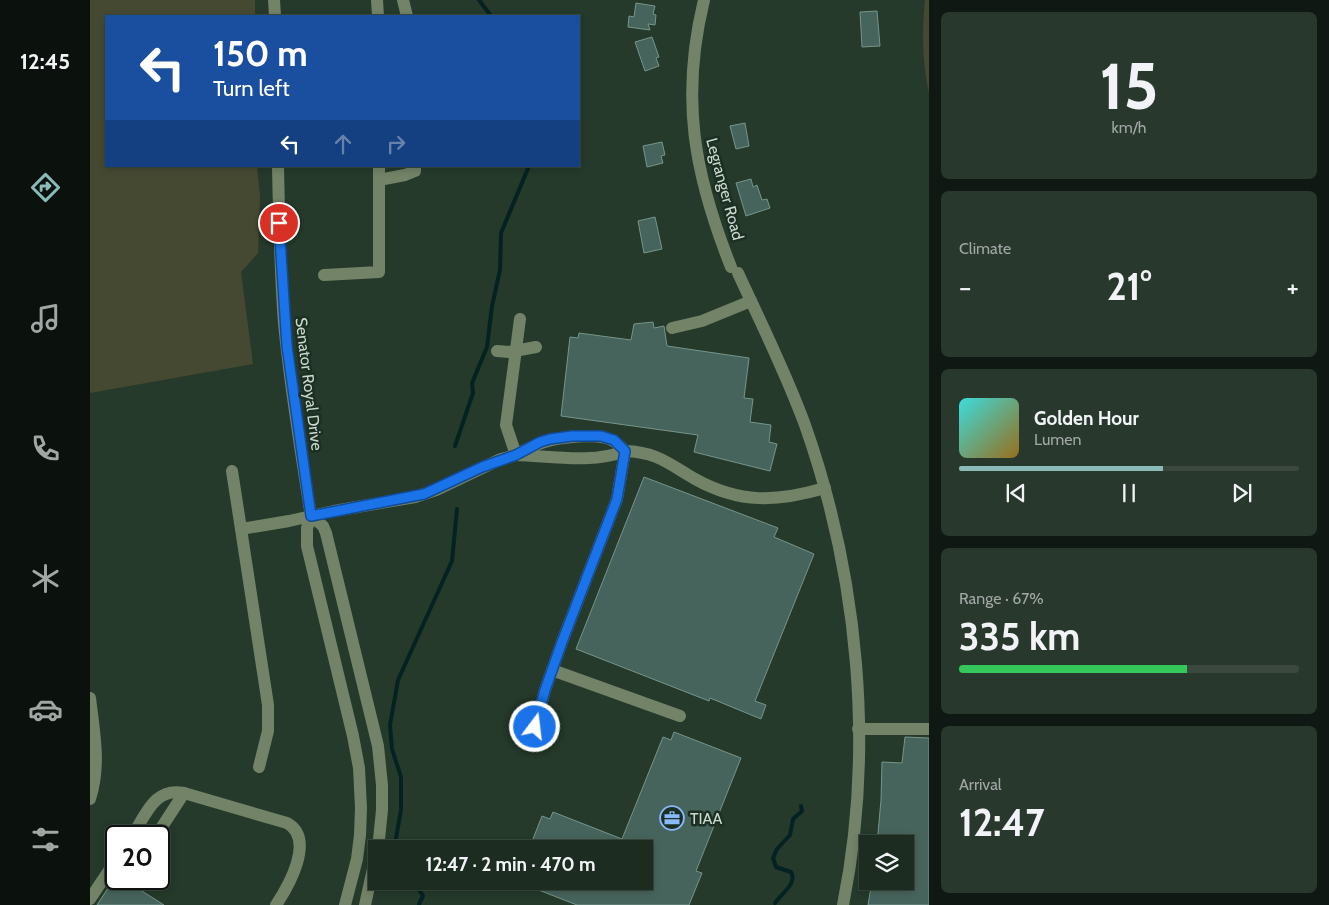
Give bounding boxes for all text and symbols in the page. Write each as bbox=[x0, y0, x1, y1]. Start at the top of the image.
text: 150 m bbox=[213, 32, 308, 75]
icon: left bbox=[130, 35, 195, 100]
text: 15 bbox=[1100, 46, 1158, 125]
text: 12:45 bbox=[20, 48, 70, 75]
text: Turn left bbox=[213, 75, 290, 102]
text: km/h bbox=[1111, 118, 1147, 137]
icon: left bbox=[276, 130, 304, 158]
icon: ahead bbox=[329, 130, 357, 158]
icon: right bbox=[382, 130, 410, 158]
street label: Legranger Road bbox=[702, 136, 748, 242]
icon: directions bbox=[28, 170, 63, 205]
pin bbox=[258, 202, 300, 244]
icon: arrive bbox=[265, 209, 293, 237]
text: Climate bbox=[959, 239, 1011, 258]
text: 21° bbox=[1106, 263, 1152, 310]
text: − bbox=[959, 270, 971, 304]
text: + bbox=[1287, 270, 1299, 304]
icon: music bbox=[28, 301, 63, 336]
street label: Senator Royal Drive bbox=[291, 316, 327, 452]
text: Golden Hour bbox=[1034, 407, 1139, 430]
text: Lumen bbox=[1034, 430, 1081, 449]
icon: phone bbox=[28, 431, 63, 466]
icon: previous bbox=[1002, 479, 1030, 507]
icon: pause bbox=[1115, 479, 1143, 507]
icon: next bbox=[1228, 479, 1256, 507]
icon: climate bbox=[28, 561, 63, 596]
text: Range · 67% bbox=[959, 589, 1044, 608]
text: 335 km bbox=[959, 613, 1080, 660]
icon: car bbox=[28, 692, 63, 727]
position arrow bbox=[508, 700, 560, 752]
text: Arrival bbox=[959, 775, 1002, 794]
text: 12:47 bbox=[959, 799, 1045, 846]
office icon: TIAA bbox=[659, 805, 685, 831]
place label: TIAA bbox=[690, 809, 722, 828]
icon: filters bbox=[28, 822, 63, 857]
speed limit sign: 20 bbox=[105, 825, 170, 890]
map controls bbox=[859, 835, 914, 890]
button: layers bbox=[859, 835, 914, 890]
text: 12:47 · 2 min · 470 m bbox=[425, 853, 596, 876]

